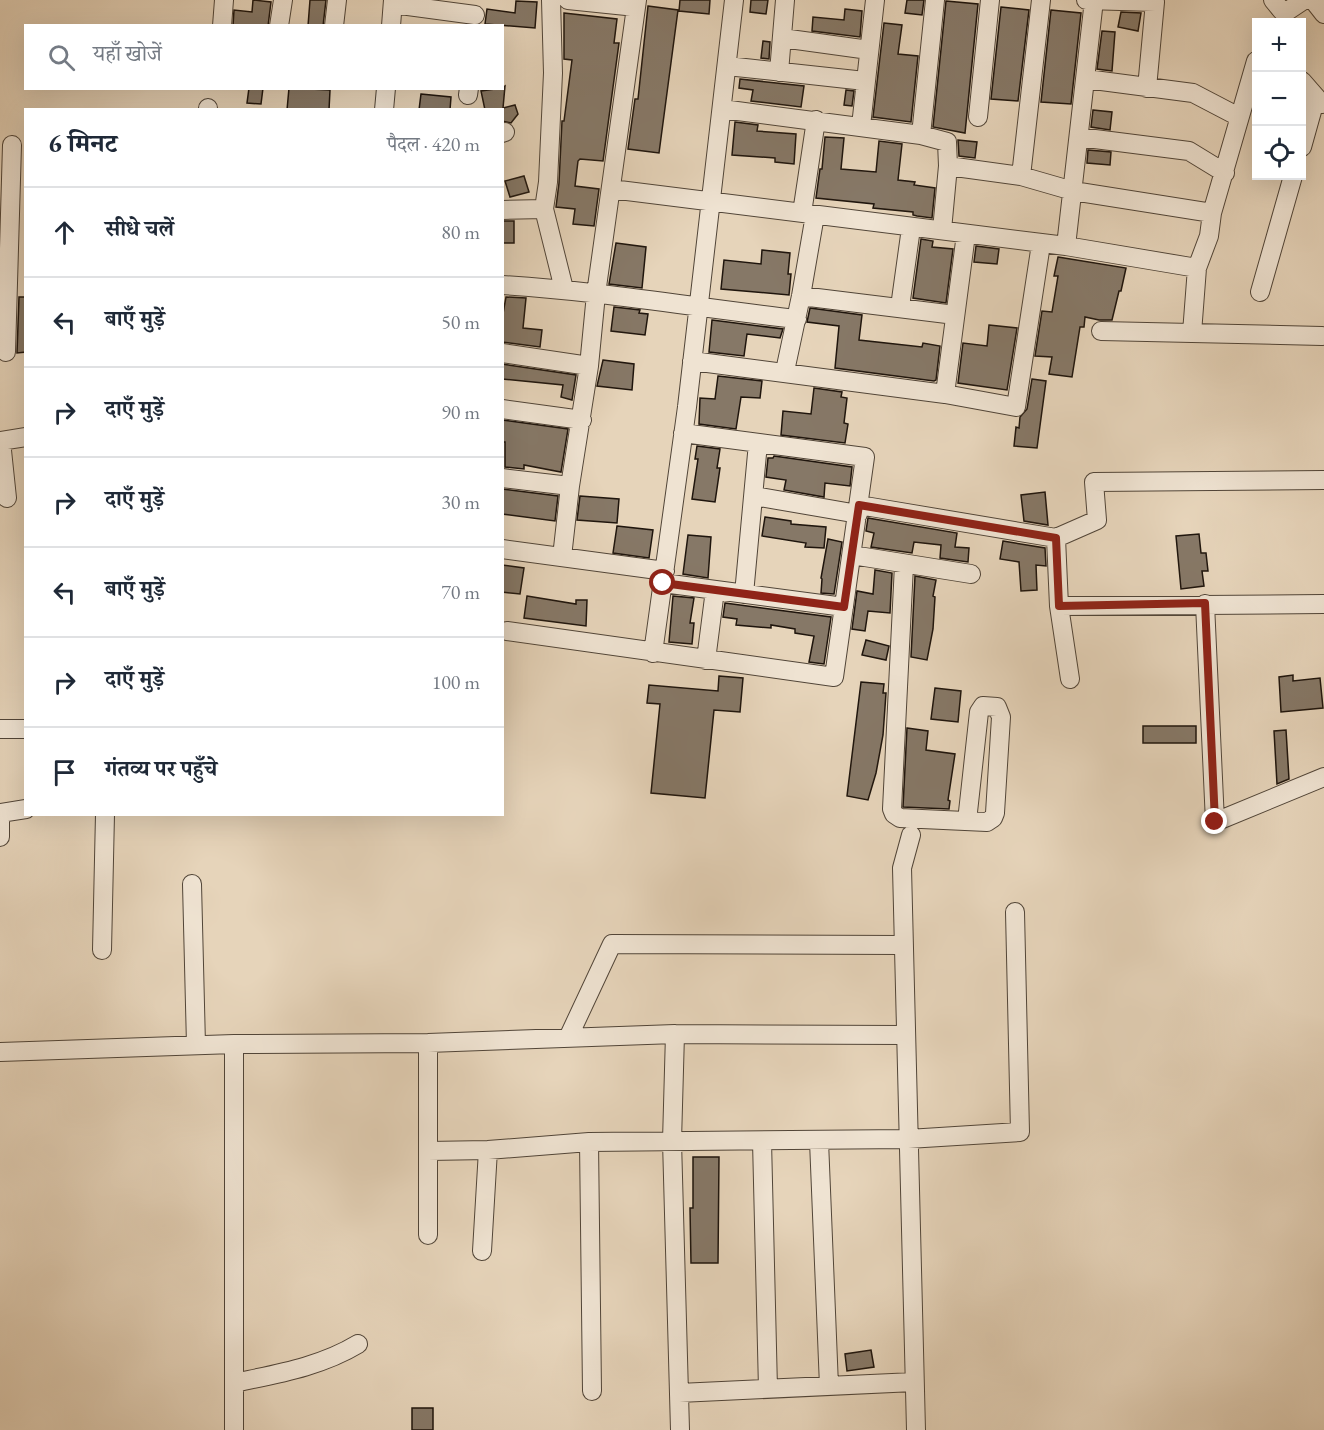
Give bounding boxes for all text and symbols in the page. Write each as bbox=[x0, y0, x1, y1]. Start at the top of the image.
map controls bbox=[1252, 18, 1306, 180]
button: + bbox=[1252, 18, 1306, 72]
search box bbox=[24, 24, 504, 90]
text: यहाँ खोजें bbox=[93, 39, 162, 68]
icon: search bbox=[45, 41, 78, 74]
button: − bbox=[1252, 72, 1306, 126]
text: 6 मिनट bbox=[48, 126, 117, 160]
button: locate bbox=[1252, 126, 1306, 180]
text: पैदल · 420 m bbox=[387, 131, 480, 157]
text: सीधे चलें bbox=[105, 214, 174, 243]
icon: ahead bbox=[48, 216, 81, 249]
text: 80 m bbox=[441, 219, 480, 245]
text: बाएँ मुड़ें bbox=[105, 304, 165, 333]
icon: left bbox=[48, 306, 81, 339]
text: 50 m bbox=[441, 309, 480, 335]
text: दाएँ मुड़ें bbox=[105, 394, 164, 423]
icon: right bbox=[48, 396, 81, 429]
text: 90 m bbox=[441, 399, 480, 425]
text: दाएँ मुड़ें bbox=[105, 484, 164, 513]
icon: right bbox=[48, 486, 81, 519]
text: 30 m bbox=[441, 489, 480, 515]
route start bbox=[649, 569, 675, 595]
text: बाएँ मुड़ें bbox=[105, 574, 165, 603]
icon: left bbox=[48, 576, 81, 609]
text: 70 m bbox=[441, 579, 480, 605]
text: दाएँ मुड़ें bbox=[105, 664, 164, 693]
icon: right bbox=[48, 666, 81, 699]
text: 100 m bbox=[432, 669, 480, 695]
text: गंतव्य पर पहुँचे bbox=[105, 754, 217, 783]
icon: arrive bbox=[48, 756, 81, 789]
route end bbox=[1201, 808, 1227, 834]

